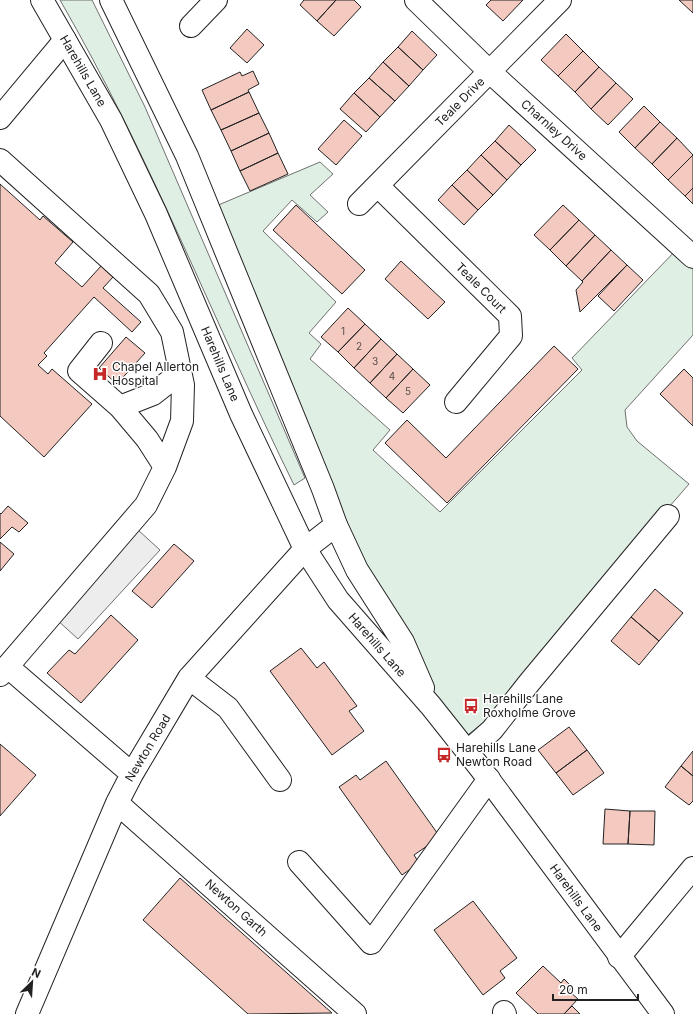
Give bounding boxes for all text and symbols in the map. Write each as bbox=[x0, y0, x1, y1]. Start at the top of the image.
street label: Harehills Lane bbox=[57, 32, 110, 109]
street label: Teale Drive bbox=[432, 74, 487, 129]
street label: Charnley Drive bbox=[518, 96, 591, 163]
street label: Teale Court bbox=[453, 259, 510, 316]
street label: Harehills Lane bbox=[198, 324, 243, 404]
house number: 1 bbox=[341, 325, 345, 337]
house number: 2 bbox=[356, 340, 362, 352]
house number: 3 bbox=[372, 355, 378, 367]
place label: Chapel Allerton Hospital bbox=[112, 359, 199, 388]
hospital icon: Chapel Allerton Hospital bbox=[91, 365, 109, 383]
house number: 4 bbox=[389, 370, 395, 382]
house number: 5 bbox=[405, 385, 411, 397]
street label: Harehills Lane bbox=[345, 610, 409, 680]
place label: Harehills Lane Roxholme Grove bbox=[483, 691, 576, 720]
bus stop icon: Harehills Lane Roxholme Grove bbox=[462, 697, 480, 715]
street label: Newton Road bbox=[122, 711, 174, 784]
place label: Harehills Lane Newton Road bbox=[456, 740, 536, 769]
bus stop icon: Harehills Lane Newton Road bbox=[435, 746, 453, 764]
street label: Harehills Lane bbox=[547, 861, 606, 935]
street label: Newton Garth bbox=[202, 876, 271, 939]
north arrow bbox=[12, 962, 52, 1002]
text: N bbox=[29, 965, 43, 981]
scale bar bbox=[553, 976, 638, 1002]
text: 20 m bbox=[559, 982, 588, 997]

